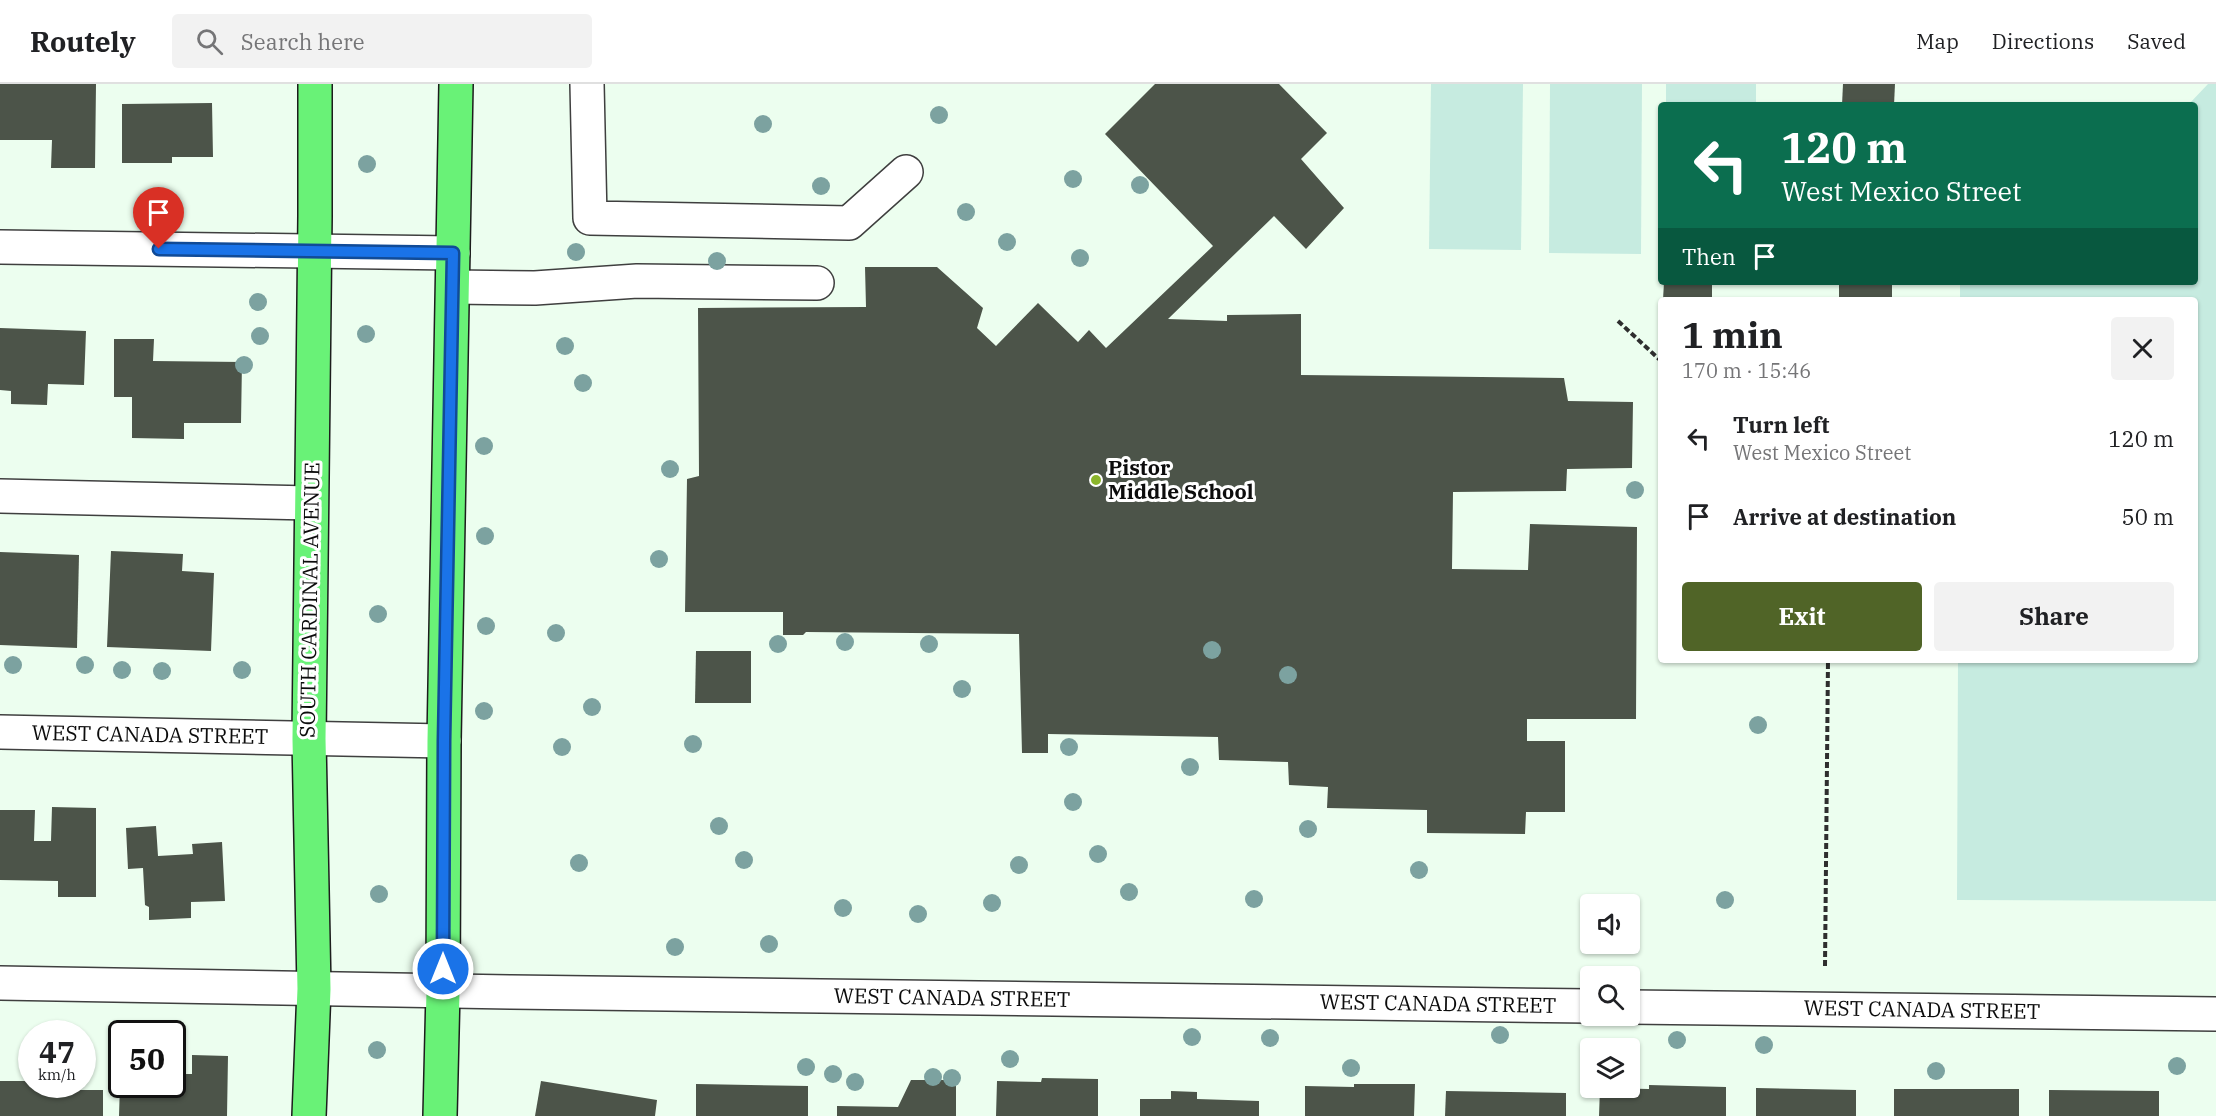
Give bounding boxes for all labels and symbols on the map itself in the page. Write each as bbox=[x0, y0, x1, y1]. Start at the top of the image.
pin bbox=[133, 187, 184, 249]
place label: Pistor Middle School bbox=[1108, 453, 1254, 505]
street label: SOUTH CARDINAL AVENUE bbox=[293, 462, 325, 738]
marker: Pistor Middle School bbox=[1089, 473, 1103, 487]
street label: WEST CANADA STREET bbox=[31, 718, 269, 750]
position arrow bbox=[411, 937, 475, 1001]
street label: WEST CANADA STREET bbox=[833, 981, 1071, 1013]
street label: WEST CANADA STREET bbox=[1319, 987, 1557, 1019]
street label: WEST CANADA STREET bbox=[1803, 993, 2041, 1025]
speed limit sign: 50 bbox=[108, 1020, 186, 1098]

